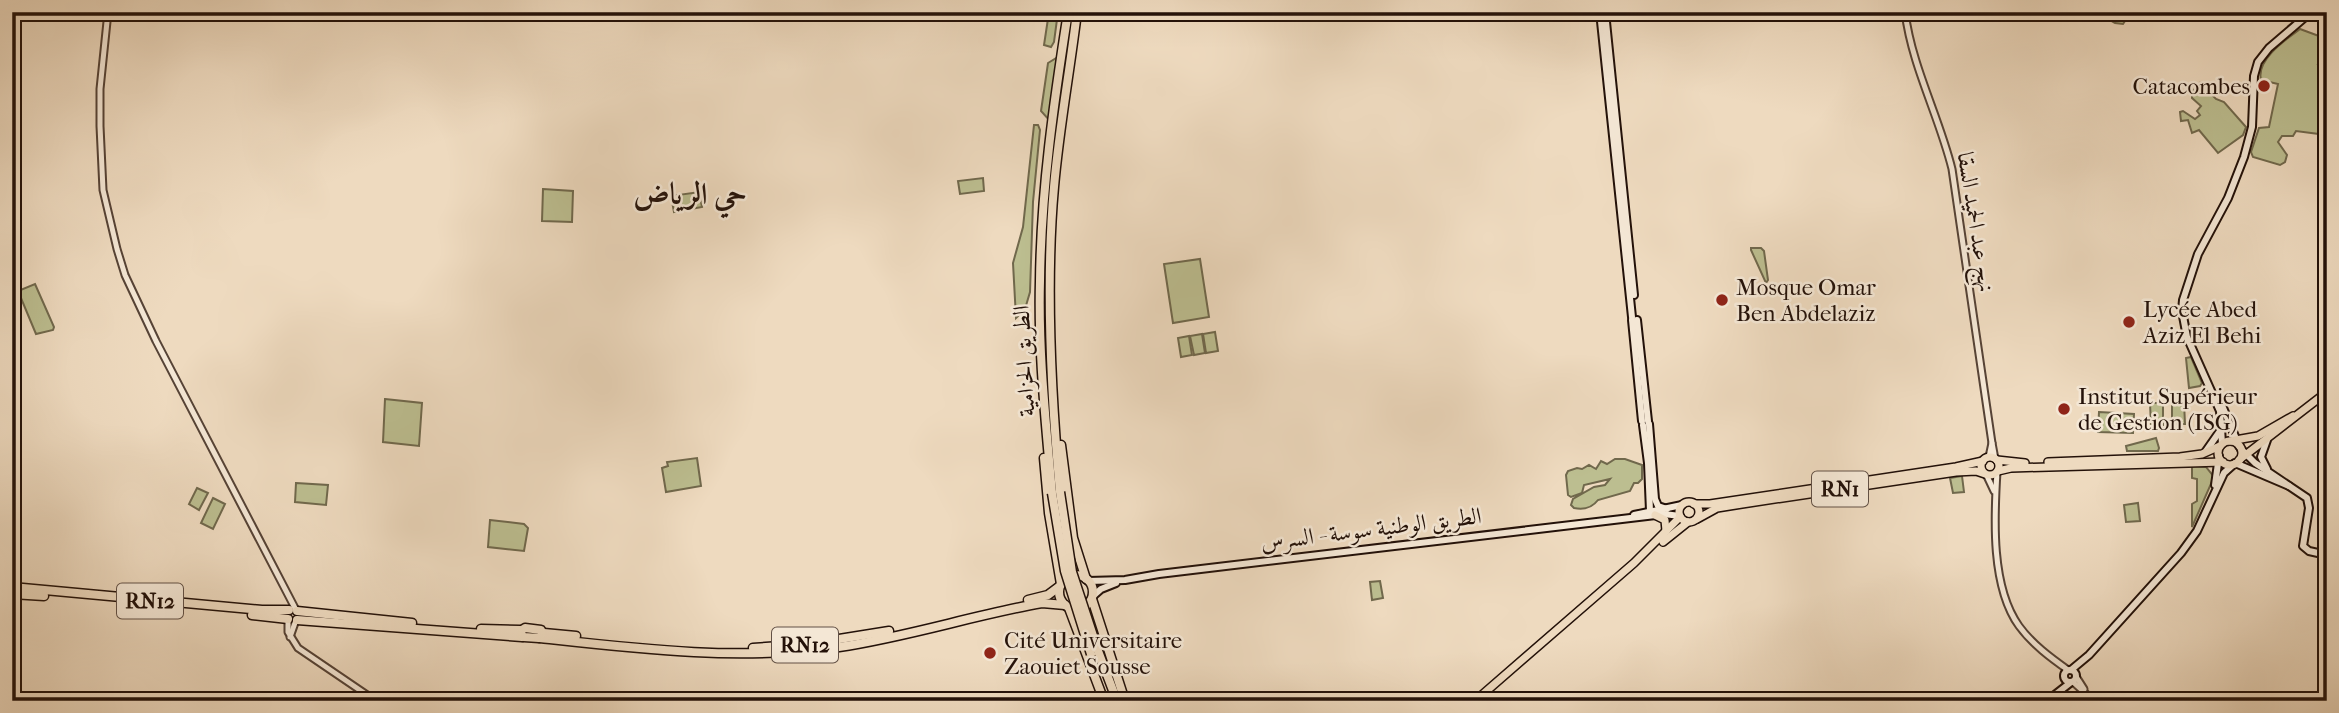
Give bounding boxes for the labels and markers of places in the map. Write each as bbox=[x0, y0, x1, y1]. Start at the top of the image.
place label: Catacombes bbox=[2132, 73, 2250, 100]
marker: Catacombes bbox=[2256, 78, 2272, 94]
place label: Mosque Omar Ben Abdelaziz bbox=[1736, 274, 1876, 327]
marker: Mosque Omar Ben Abdelaziz bbox=[1714, 292, 1730, 308]
place label: Lycée Abed Aziz El Behi bbox=[2142, 296, 2261, 349]
marker: Lycée Abed Aziz El Behi bbox=[2121, 314, 2137, 330]
place label: Institut Supérieur de Gestion (ISG) bbox=[2078, 383, 2257, 436]
marker: Institut Supérieur de Gestion (ISG) bbox=[2056, 401, 2072, 417]
place label: Cité Universitaire Zaouiet Sousse bbox=[1004, 627, 1182, 680]
marker: Cité Universitaire Zaouiet Sousse bbox=[982, 645, 998, 661]

